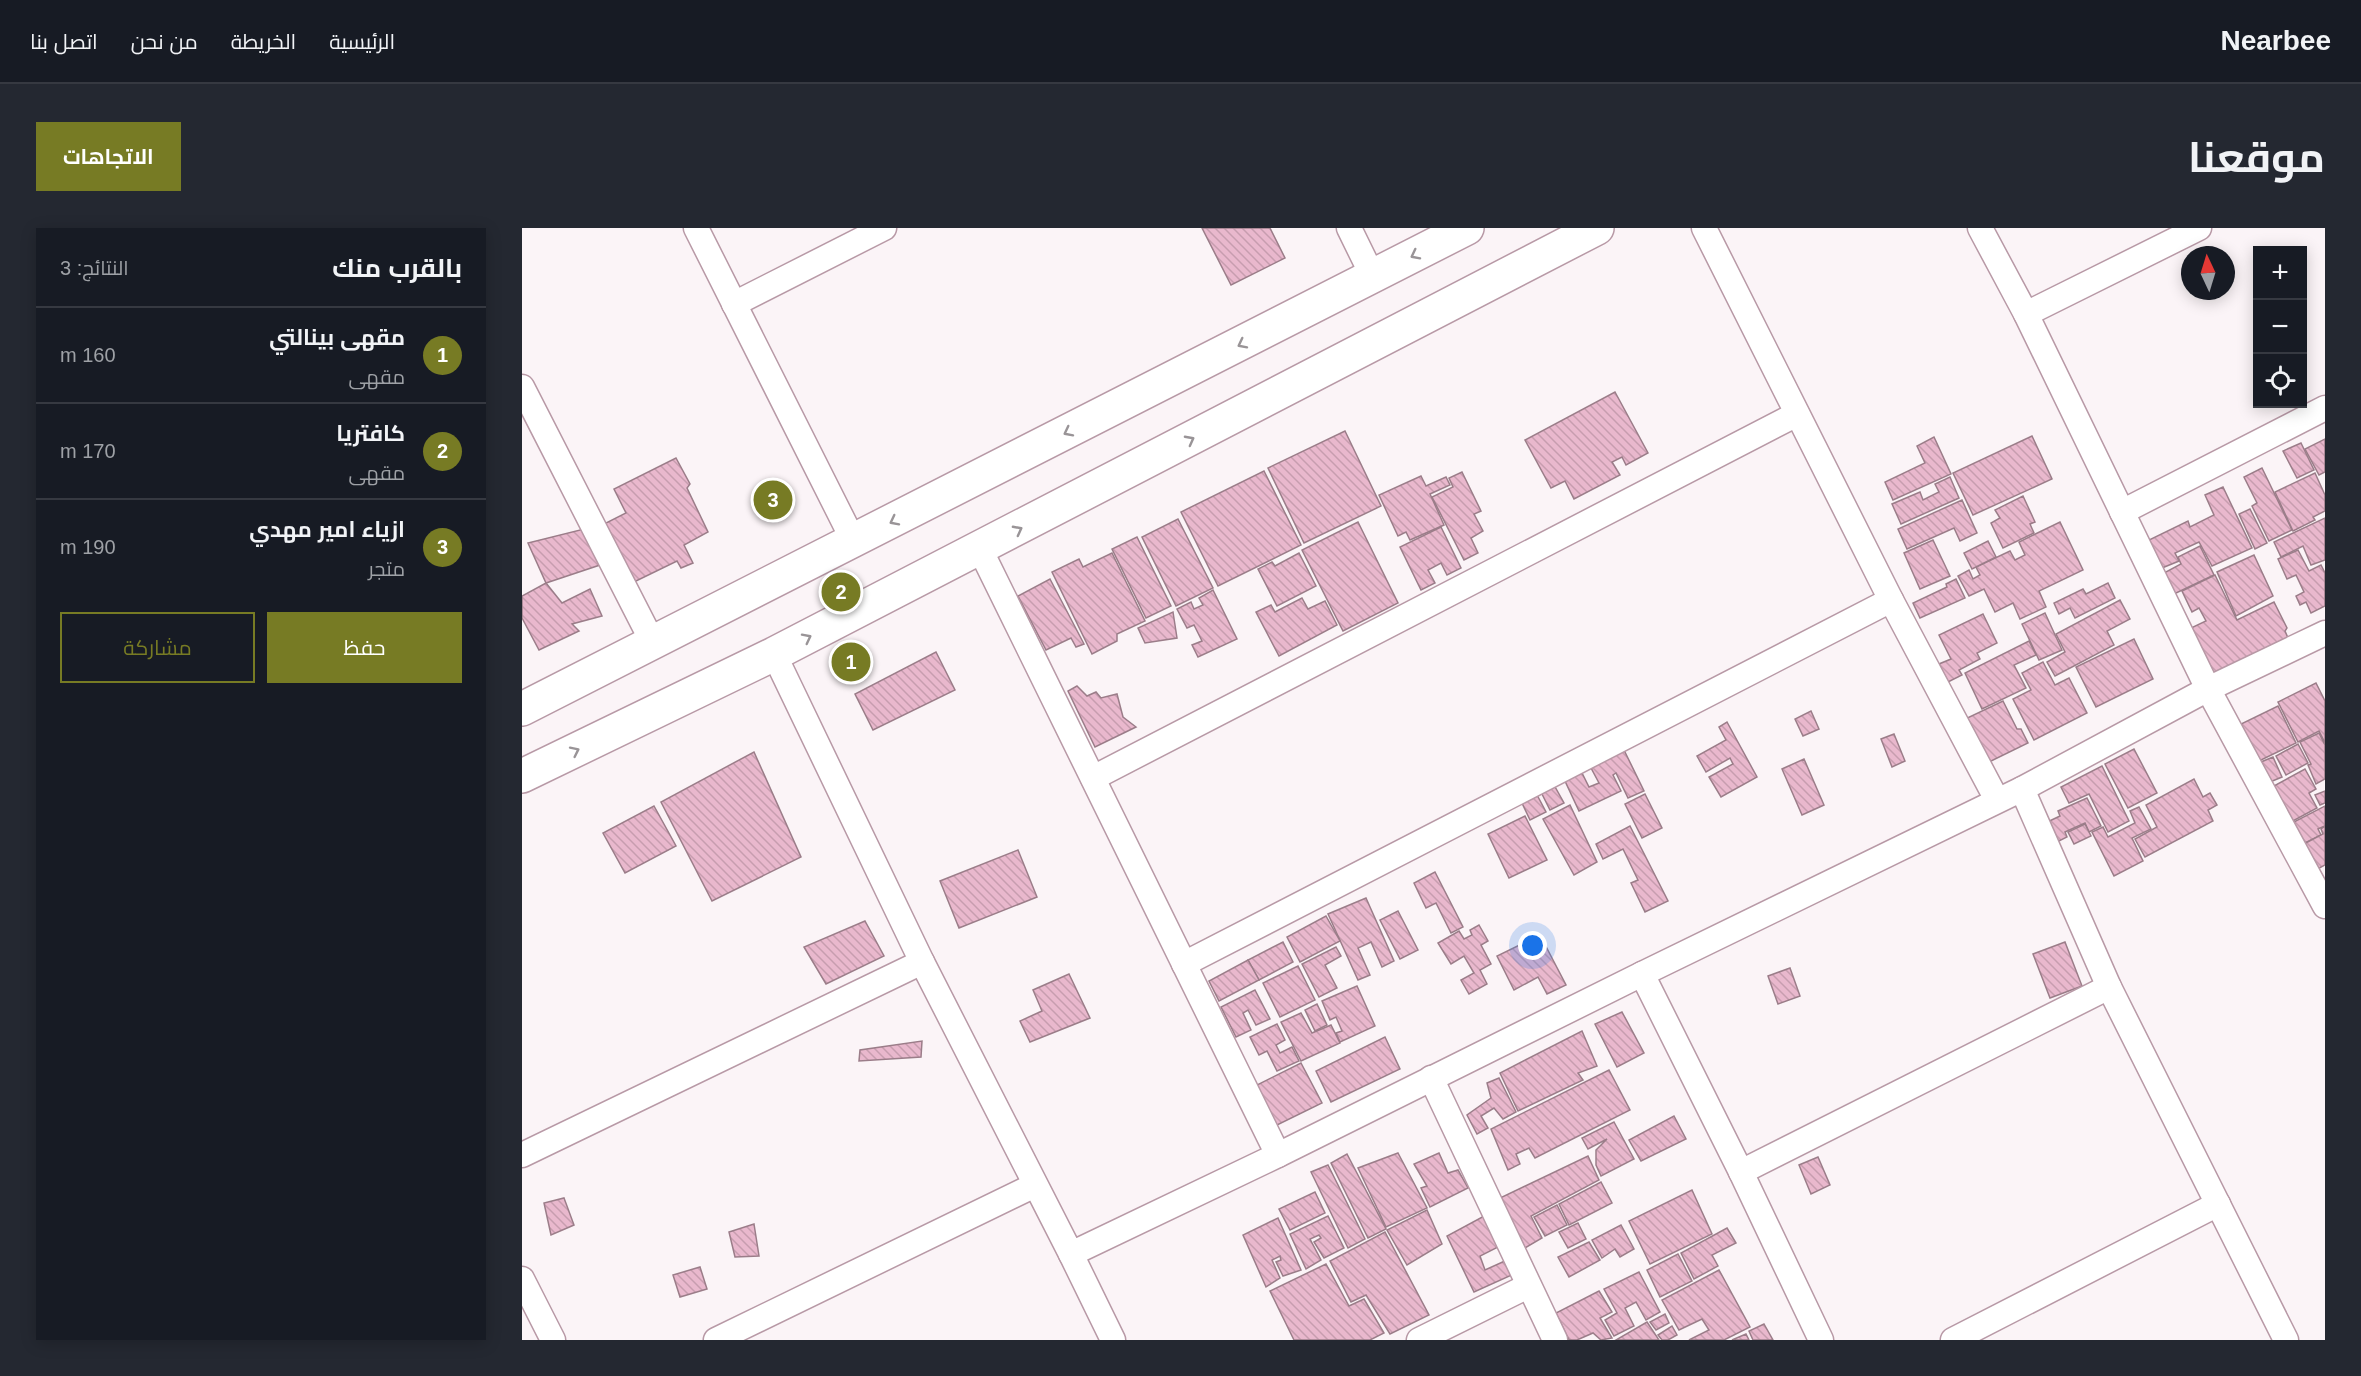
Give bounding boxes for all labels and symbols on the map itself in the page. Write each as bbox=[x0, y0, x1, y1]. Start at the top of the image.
north arrow bbox=[2181, 246, 2235, 300]
one-way arrow bbox=[1411, 248, 1422, 259]
one-way arrow bbox=[1237, 336, 1248, 348]
one-way arrow bbox=[1063, 425, 1074, 437]
one-way arrow bbox=[1184, 436, 1195, 447]
pin: 3 bbox=[754, 478, 792, 522]
one-way arrow bbox=[890, 514, 901, 525]
one-way arrow bbox=[1011, 526, 1022, 537]
pin: 2 bbox=[822, 570, 860, 614]
one-way arrow bbox=[800, 634, 811, 645]
pin: 1 bbox=[832, 640, 870, 684]
one-way arrow bbox=[568, 746, 579, 758]
your location bbox=[1518, 931, 1547, 960]

